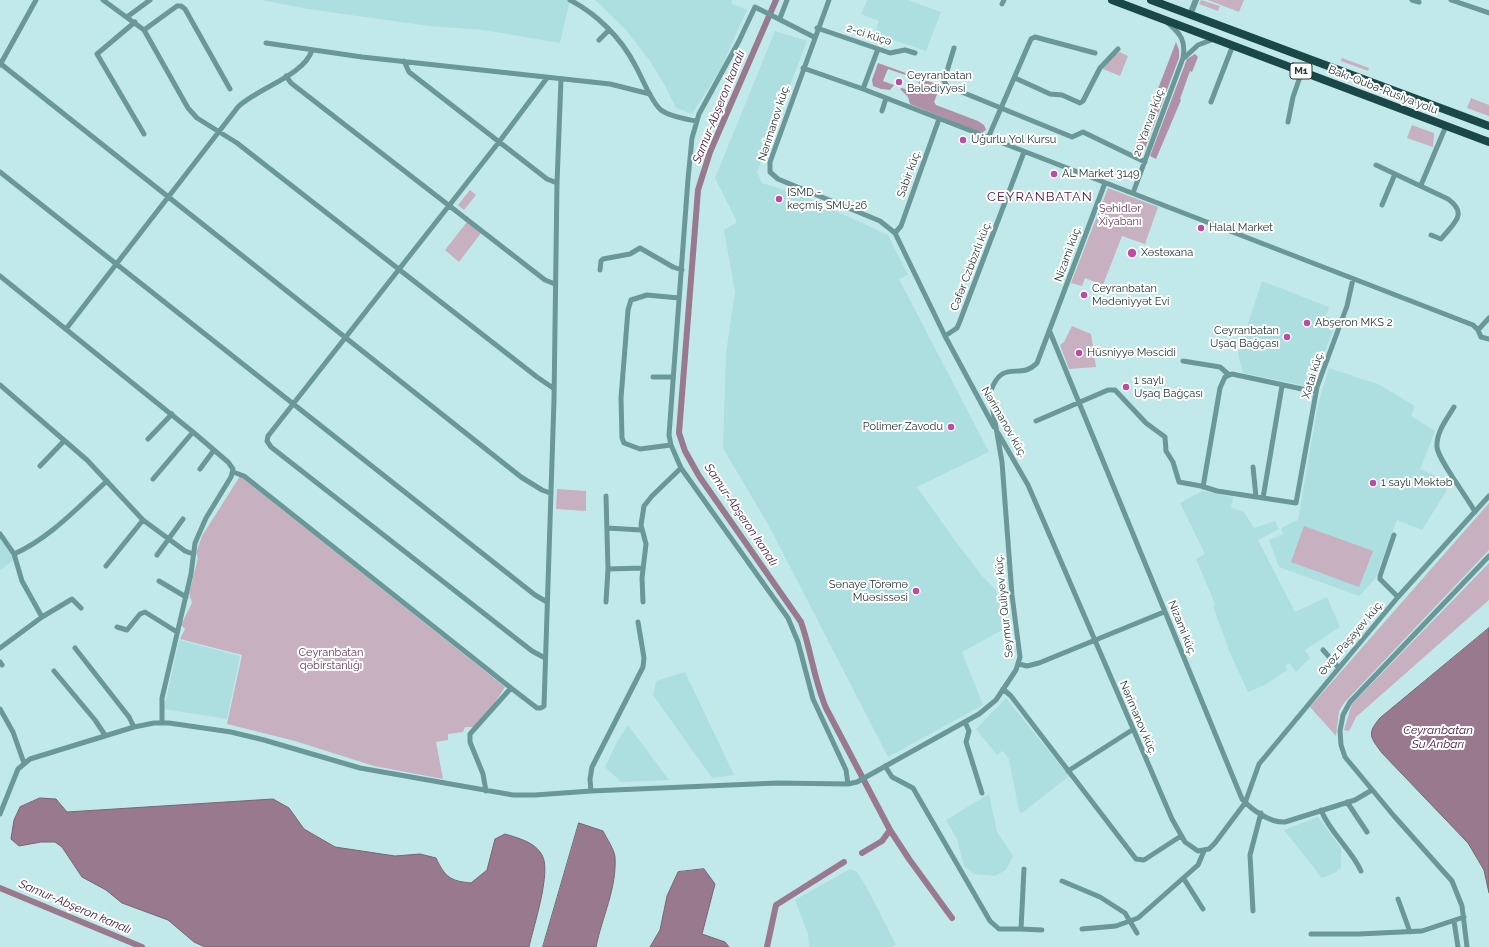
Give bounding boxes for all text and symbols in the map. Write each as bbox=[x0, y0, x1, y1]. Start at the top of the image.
street label: 2-ci küçə bbox=[845, 22, 893, 48]
water label: Samur-Abşeron kanalı bbox=[690, 48, 748, 166]
road number: M1 bbox=[1290, 63, 1312, 79]
street label: Bakı-Quba-Rusiya yolu bbox=[1326, 63, 1440, 117]
place label: Ceyranbatan Bələdiyyəsi bbox=[907, 69, 972, 95]
marker: Ceyranbatan Bələdiyyəsi bbox=[894, 77, 904, 87]
street label: Nərimanov küç. bbox=[755, 83, 793, 163]
street label: 20 Yanvar küç. bbox=[1130, 86, 1168, 158]
place label: Uğurlu Yol Kursu bbox=[971, 133, 1056, 147]
marker: Uğurlu Yol Kursu bbox=[958, 135, 968, 145]
street label: Sabir küç. bbox=[894, 149, 924, 199]
place label: AL Market 3149 bbox=[1062, 167, 1140, 181]
marker: AL Market 3149 bbox=[1049, 169, 1059, 179]
place label: ISMD - keçmiş SMU-26 bbox=[787, 186, 867, 212]
district label: CEYRANBATAN bbox=[987, 189, 1093, 205]
marker: ISMD - keçmiş SMU-26 bbox=[774, 194, 784, 204]
park label: Şəhidlər Xiyabanı bbox=[1099, 202, 1141, 228]
street label: Cəfər Czbbzrlı küç. bbox=[948, 219, 994, 313]
place label: Halal Market bbox=[1209, 221, 1273, 235]
marker: Halal Market bbox=[1196, 223, 1206, 233]
street label: Nizami küç. bbox=[1052, 224, 1084, 284]
place label: Xəstəxana bbox=[1141, 246, 1193, 260]
marker: Xəstəxana bbox=[1126, 247, 1138, 259]
place label: Ceyranbatan Mədəniyyət Evi bbox=[1092, 282, 1170, 308]
marker: Ceyranbatan Mədəniyyət Evi bbox=[1079, 290, 1089, 300]
place label: Abşeron MKS 2 bbox=[1315, 316, 1392, 330]
marker: Abşeron MKS 2 bbox=[1302, 318, 1312, 328]
place label: Ceyranbatan Uşaq Bağçası bbox=[1210, 324, 1279, 350]
marker: Ceyranbatan Uşaq Bağçası bbox=[1282, 332, 1292, 342]
place label: Hüsniyyə Məscidi bbox=[1087, 346, 1176, 360]
marker: Hüsniyyə Məscidi bbox=[1074, 348, 1084, 358]
street label: Xətai küç. bbox=[1300, 350, 1326, 400]
place label: 1 saylı Uşaq Bağçası bbox=[1134, 374, 1203, 400]
marker: 1 saylı Uşaq Bağçası bbox=[1121, 382, 1131, 392]
street label: Nərimanov küç. bbox=[978, 384, 1030, 460]
place label: Polimer Zavodu bbox=[863, 420, 943, 434]
marker: Polimer Zavodu bbox=[946, 422, 956, 432]
water label: Samur-Abşeron kanalı bbox=[701, 461, 781, 569]
place label: 1 saylı Məktəb bbox=[1381, 476, 1453, 490]
marker: 1 saylı Məktəb bbox=[1368, 478, 1378, 488]
street label: Seymur Quliyev küç. bbox=[992, 554, 1016, 658]
place label: Sənaye Törəmə Müəsissəsi bbox=[829, 578, 908, 604]
marker: Sənaye Törəmə Müəsissəsi bbox=[911, 586, 921, 596]
street label: Əvəz Paşayev küç. bbox=[1316, 598, 1386, 678]
street label: Nizami küç. bbox=[1165, 599, 1199, 657]
park label: Ceyranbatan qəbirstanlığı bbox=[299, 646, 363, 672]
street label: Nərimanov küç. bbox=[1116, 679, 1160, 757]
water label: Ceyranbatan Su Anbarı bbox=[1403, 723, 1473, 751]
water label: Samur-Abşeron kanalı bbox=[17, 877, 133, 937]

